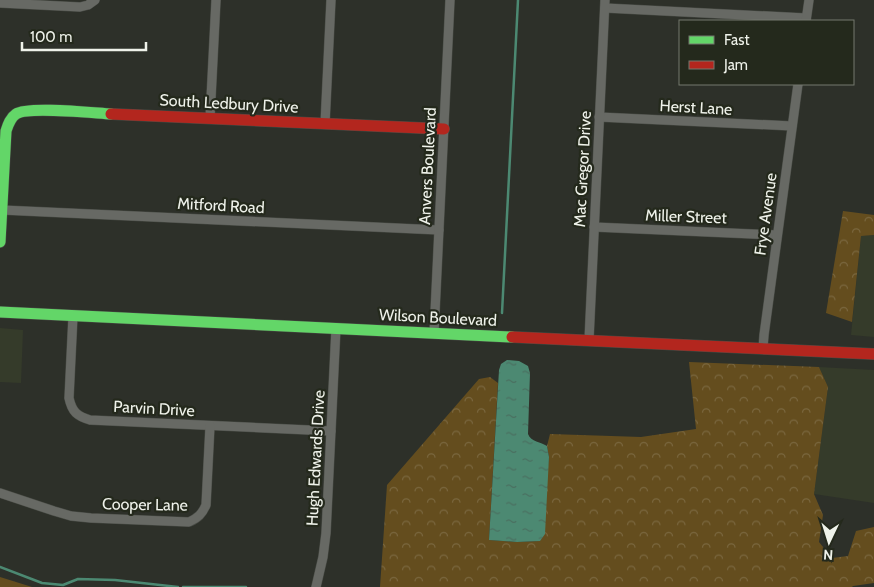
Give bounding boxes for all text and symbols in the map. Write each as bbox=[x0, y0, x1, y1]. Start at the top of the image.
scale bar bbox=[22, 20, 146, 52]
legend bbox=[679, 20, 854, 85]
text: 100 m bbox=[30, 28, 72, 46]
text: Fast bbox=[724, 31, 749, 49]
text: Jam bbox=[723, 56, 748, 74]
street label: South Ledbury Drive bbox=[159, 90, 299, 117]
street label: Herst Lane bbox=[659, 96, 733, 119]
street label: Anvers Boulevard bbox=[415, 107, 440, 225]
street label: Mac Gregor Drive bbox=[570, 110, 595, 228]
street label: Frye Avenue bbox=[750, 172, 781, 257]
street label: Mitford Road bbox=[177, 194, 265, 217]
street label: Miller Street bbox=[645, 206, 728, 227]
street label: Wilson Boulevard bbox=[379, 305, 497, 330]
street label: Hugh Edwards Drive bbox=[302, 389, 329, 527]
street label: Parvin Drive bbox=[113, 397, 195, 420]
street label: Cooper Lane bbox=[102, 494, 188, 515]
north arrow bbox=[804, 517, 854, 567]
text: N bbox=[823, 546, 834, 564]

